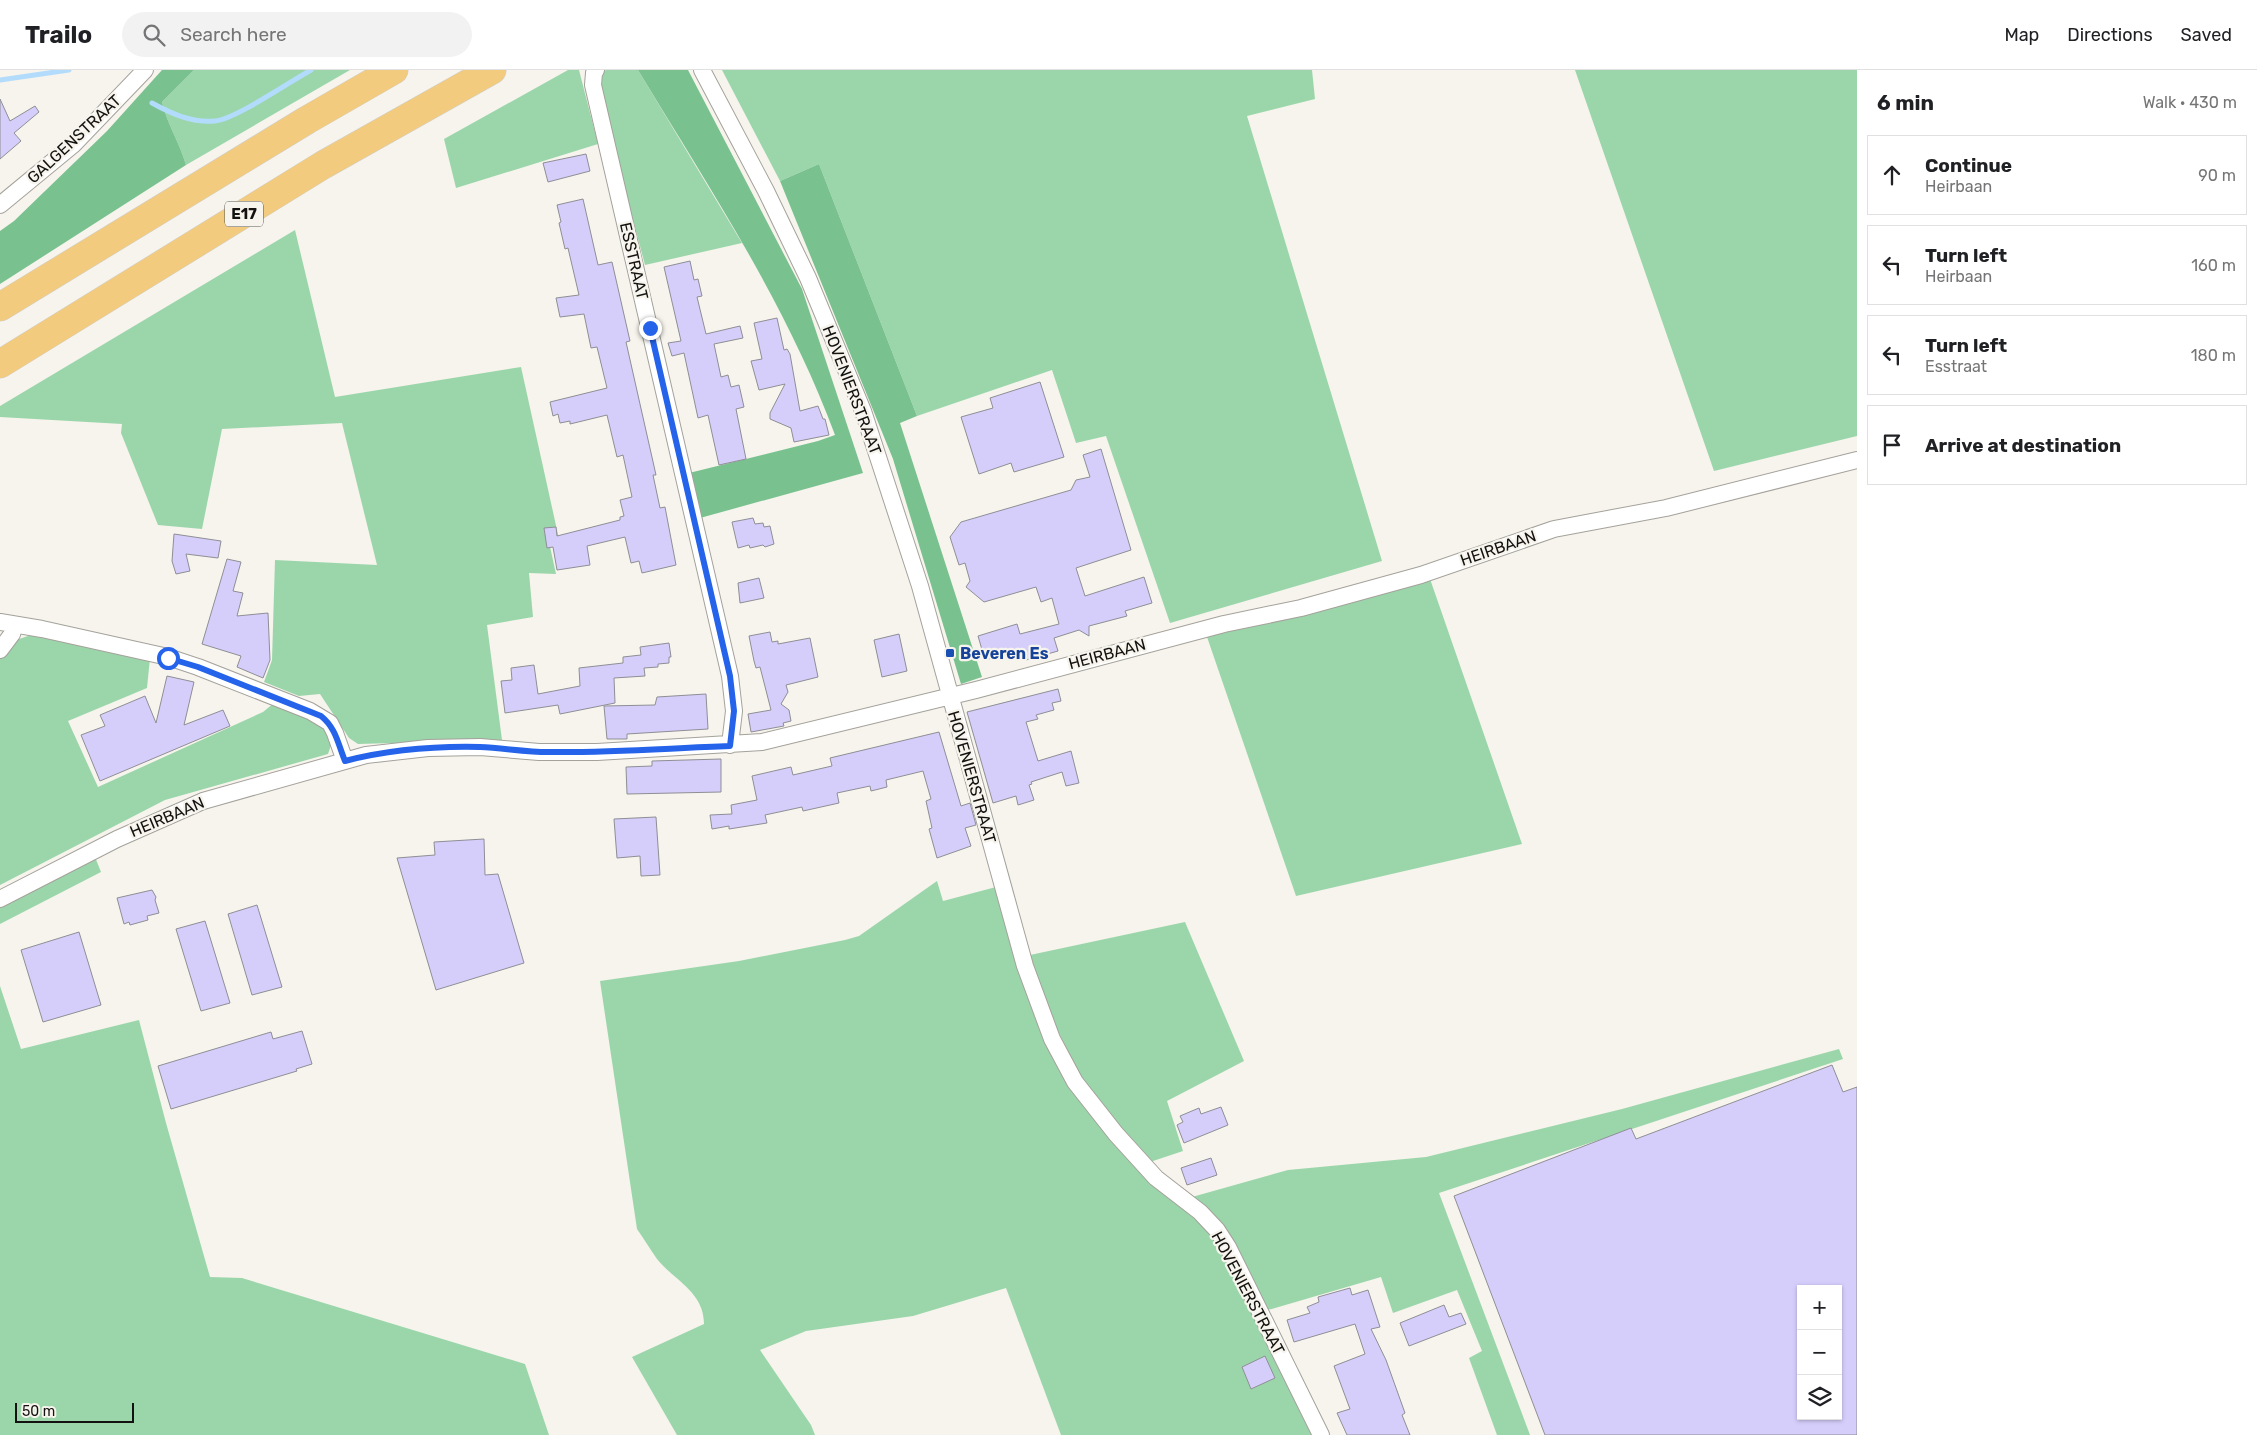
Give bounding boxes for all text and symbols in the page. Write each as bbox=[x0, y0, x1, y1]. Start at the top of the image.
search box bbox=[122, 12, 472, 57]
text: Trailo bbox=[25, 21, 92, 49]
icon: search bbox=[140, 21, 168, 49]
text: Search here bbox=[180, 23, 287, 46]
text: Map bbox=[2004, 24, 2039, 46]
text: Directions bbox=[2067, 24, 2153, 46]
text: Saved bbox=[2181, 24, 2232, 46]
text: 6 min bbox=[1877, 90, 1934, 115]
street label: GALGENSTRAAT bbox=[23, 91, 125, 187]
text: Walk · 430 m bbox=[2143, 93, 2237, 112]
text: Continue bbox=[1925, 154, 2012, 177]
icon: ahead bbox=[1878, 161, 1906, 189]
text: 90 m bbox=[2198, 166, 2236, 185]
text: Heirbaan bbox=[1925, 177, 1992, 196]
road number: E17 bbox=[225, 202, 263, 226]
street label: ESSTRAAT bbox=[616, 220, 652, 302]
text: Turn left bbox=[1925, 244, 2007, 267]
icon: left bbox=[1878, 251, 1906, 279]
text: 160 m bbox=[2191, 256, 2236, 275]
text: Heirbaan bbox=[1925, 267, 1992, 286]
route end bbox=[639, 317, 662, 340]
street label: HOVENIERSTRAAT bbox=[819, 323, 885, 457]
text: Turn left bbox=[1925, 334, 2007, 357]
icon: left bbox=[1878, 341, 1906, 369]
text: 180 m bbox=[2191, 346, 2236, 365]
text: Esstraat bbox=[1925, 357, 1987, 376]
icon: arrive bbox=[1878, 431, 1906, 459]
text: Arrive at destination bbox=[1925, 434, 2121, 457]
street label: HEIRBAAN bbox=[1458, 526, 1538, 570]
street label: HEIRBAAN bbox=[1066, 635, 1148, 673]
place label: Beveren Es bbox=[960, 644, 1049, 663]
route start bbox=[157, 647, 180, 670]
marker: Beveren Es bbox=[944, 647, 956, 659]
street label: HOVENIERSTRAAT bbox=[944, 709, 1000, 845]
street label: HEIRBAAN bbox=[127, 793, 207, 841]
street label: HOVENIERSTRAAT bbox=[1207, 1228, 1289, 1358]
map controls bbox=[1797, 1285, 1842, 1420]
button: + bbox=[1797, 1285, 1842, 1330]
button: − bbox=[1797, 1330, 1842, 1375]
button: layers bbox=[1797, 1375, 1842, 1420]
scale bar bbox=[15, 1400, 134, 1423]
text: 50 m bbox=[22, 1403, 55, 1420]

